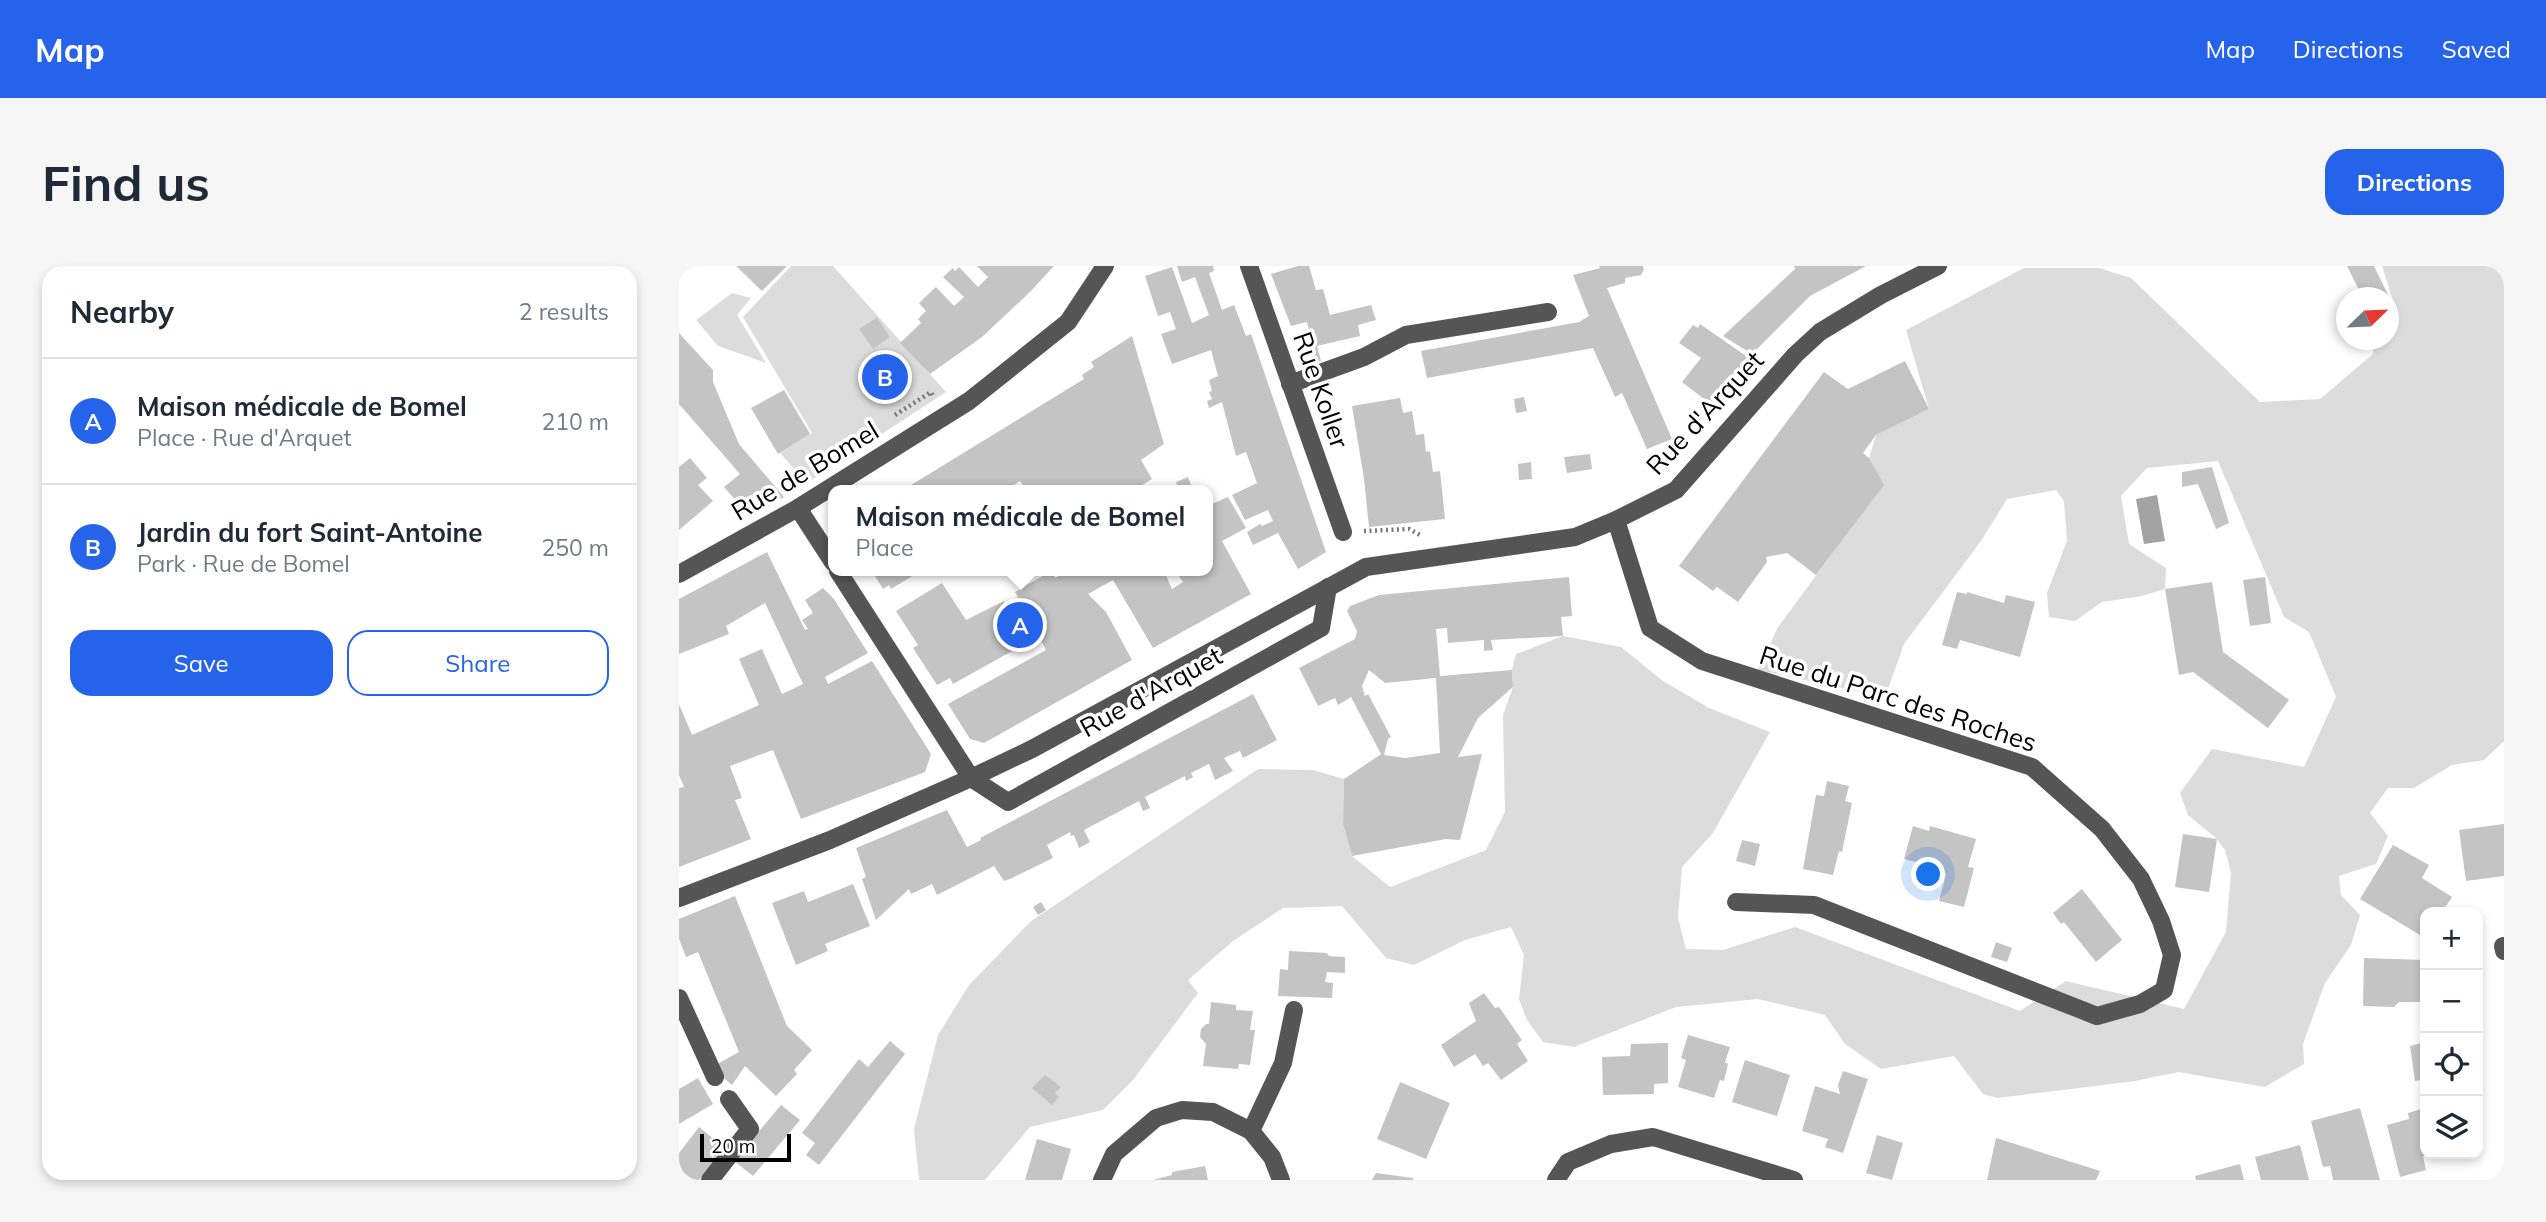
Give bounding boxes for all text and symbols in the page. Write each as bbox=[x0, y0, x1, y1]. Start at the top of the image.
text: Map bbox=[35, 29, 105, 70]
text: Map bbox=[2205, 34, 2255, 64]
text: Directions bbox=[2293, 34, 2404, 64]
text: Saved bbox=[2442, 34, 2511, 64]
button: Directions bbox=[2325, 149, 2504, 215]
text: Find us bbox=[42, 152, 210, 213]
north arrow bbox=[2336, 287, 2399, 350]
text: Nearby bbox=[70, 293, 174, 331]
text: 2 results bbox=[519, 297, 609, 326]
street label: Rue Koller bbox=[1286, 327, 1357, 453]
street label: Rue d'Arquet bbox=[1639, 344, 1770, 482]
pin: B bbox=[862, 351, 908, 403]
text: Maison médicale de Bomel bbox=[137, 390, 467, 423]
text: A bbox=[84, 407, 102, 436]
text: 210 m bbox=[541, 407, 609, 436]
street label: Rue de Bomel bbox=[725, 414, 884, 527]
text: Place · Rue d'Arquet bbox=[137, 423, 352, 452]
popup bbox=[828, 485, 1213, 576]
text: Maison médicale de Bomel bbox=[856, 500, 1185, 533]
text: Jardin du fort Saint-Antoine bbox=[137, 516, 483, 549]
text: B bbox=[85, 533, 101, 562]
text: 250 m bbox=[541, 533, 609, 562]
text: Place bbox=[856, 533, 914, 562]
text: Park · Rue de Bomel bbox=[137, 549, 350, 578]
pin: A bbox=[997, 599, 1043, 651]
button: Save bbox=[70, 630, 333, 696]
button: Share bbox=[347, 630, 609, 696]
street label: Rue du Parc des Roches bbox=[1756, 638, 2041, 759]
street label: Rue d'Arquet bbox=[1074, 639, 1228, 744]
your location bbox=[1911, 857, 1945, 891]
map controls bbox=[2420, 907, 2483, 1159]
button: + bbox=[2420, 907, 2483, 970]
button: − bbox=[2420, 970, 2483, 1033]
button: locate bbox=[2420, 1033, 2483, 1096]
button: layers bbox=[2420, 1096, 2483, 1159]
scale bar bbox=[700, 1131, 791, 1163]
text: 20 m bbox=[711, 1134, 755, 1158]

